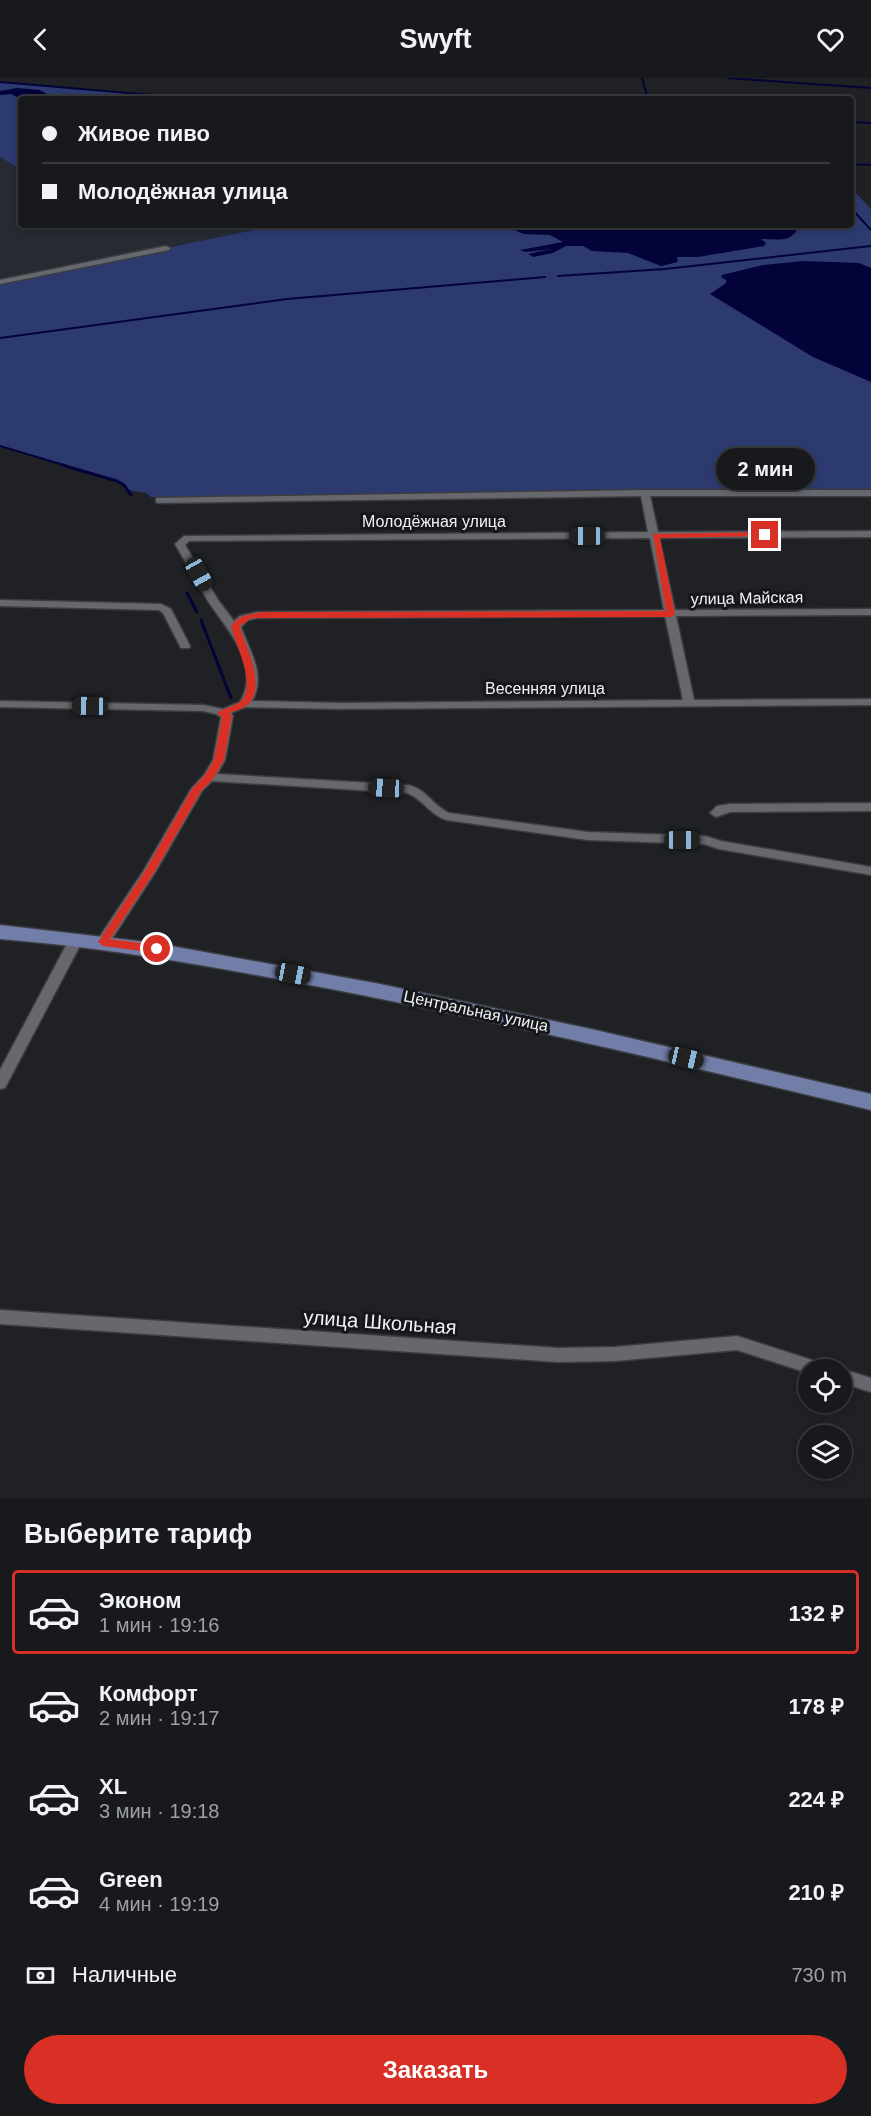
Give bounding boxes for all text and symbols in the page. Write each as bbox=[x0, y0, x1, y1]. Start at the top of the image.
icon: back bbox=[24, 23, 57, 56]
icon: heart bbox=[814, 23, 847, 56]
text: Swyft bbox=[399, 24, 472, 54]
text: Живое пиво bbox=[78, 121, 210, 146]
text: Молодёжная улица bbox=[78, 179, 288, 204]
callout: 2 мин bbox=[716, 448, 814, 490]
text: 2 мин bbox=[738, 458, 793, 480]
street label: Молодёжная улица bbox=[362, 513, 506, 530]
route end bbox=[751, 521, 778, 548]
car bbox=[569, 527, 605, 545]
car bbox=[182, 554, 216, 594]
street label: улица Майская bbox=[691, 589, 803, 607]
street label: Весенняя улица bbox=[485, 680, 605, 697]
car bbox=[72, 697, 108, 715]
car bbox=[368, 778, 404, 798]
car bbox=[664, 831, 700, 849]
route start bbox=[143, 935, 170, 962]
car bbox=[274, 962, 312, 986]
street label: Центральная улица bbox=[402, 987, 550, 1035]
car bbox=[666, 1045, 706, 1071]
street label: улица Школьная bbox=[303, 1306, 457, 1338]
map controls bbox=[798, 1359, 852, 1479]
button: locate bbox=[798, 1359, 852, 1413]
button: layers bbox=[798, 1425, 852, 1479]
text: Выберите тариф bbox=[24, 1519, 252, 1549]
icon: car bbox=[27, 1585, 81, 1639]
text: Эконом bbox=[99, 1588, 182, 1613]
text: 132 ₽ bbox=[788, 1601, 844, 1626]
text: 1 мин · 19:16 bbox=[99, 1614, 219, 1636]
icon: car bbox=[27, 1678, 81, 1732]
text: Комфорт bbox=[99, 1681, 198, 1706]
text: 178 ₽ bbox=[788, 1694, 844, 1719]
text: 2 мин · 19:17 bbox=[99, 1707, 219, 1729]
icon: car bbox=[27, 1771, 81, 1825]
text: XL bbox=[99, 1774, 127, 1799]
text: 224 ₽ bbox=[788, 1787, 844, 1812]
text: 3 мин · 19:18 bbox=[99, 1800, 219, 1822]
icon: car bbox=[27, 1864, 81, 1918]
text: Green bbox=[99, 1867, 163, 1892]
text: 210 ₽ bbox=[788, 1880, 844, 1905]
text: 4 мин · 19:19 bbox=[99, 1893, 219, 1915]
icon: cash bbox=[24, 1959, 57, 1992]
text: Наличные bbox=[72, 1962, 177, 1987]
text: 730 m bbox=[791, 1964, 847, 1986]
button: Заказать bbox=[24, 2035, 847, 2104]

